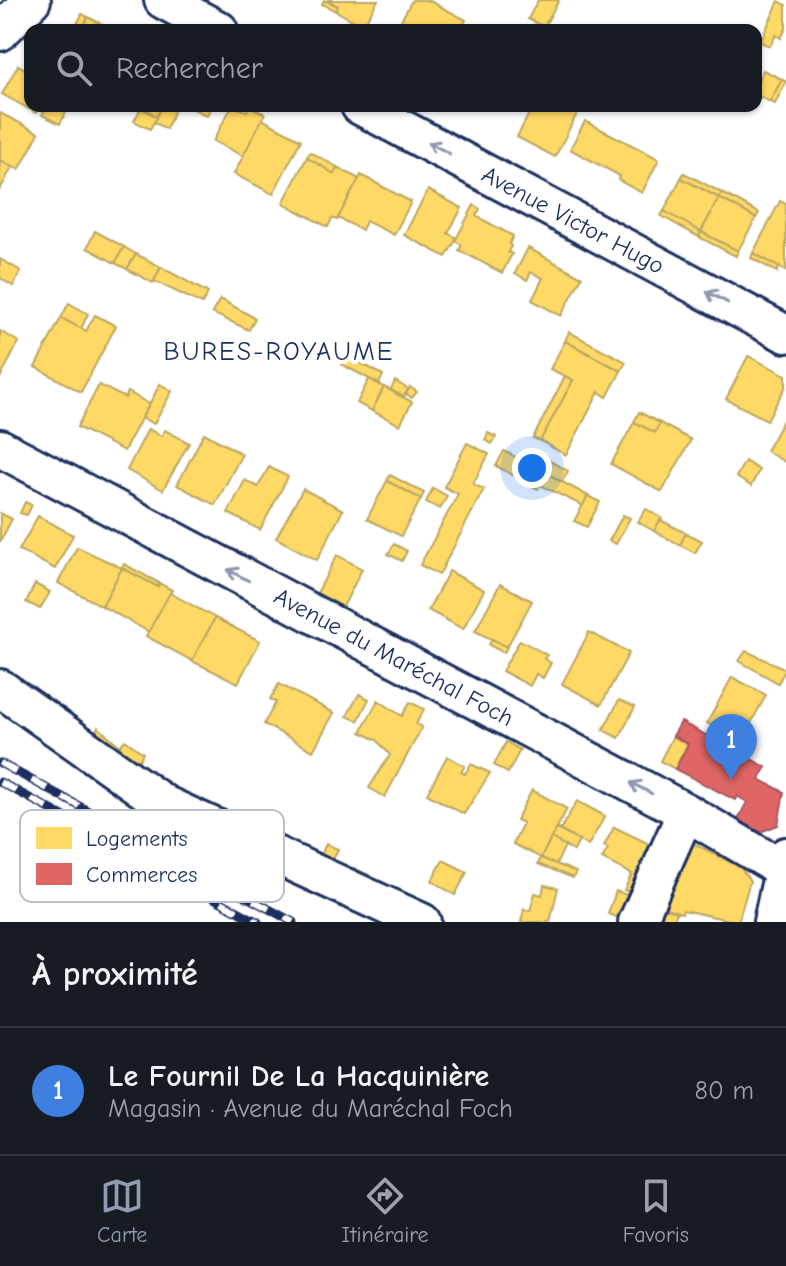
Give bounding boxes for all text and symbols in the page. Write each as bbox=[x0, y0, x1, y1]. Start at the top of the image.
search box bbox=[24, 24, 762, 112]
icon: search bbox=[52, 46, 96, 90]
text: Rechercher bbox=[116, 51, 263, 86]
one-way arrow bbox=[427, 140, 451, 155]
street label: Avenue Victor Hugo bbox=[477, 160, 669, 280]
one-way arrow bbox=[706, 289, 730, 305]
district label: BURES-ROYAUME bbox=[163, 337, 395, 367]
your location bbox=[512, 448, 552, 488]
one-way arrow bbox=[227, 566, 251, 582]
street label: Avenue du Maréchal Foch bbox=[269, 582, 519, 732]
pin: 1 bbox=[705, 714, 757, 780]
one-way arrow bbox=[630, 779, 654, 795]
legend bbox=[20, 810, 284, 902]
text: Logements bbox=[86, 826, 188, 852]
text: Commerces bbox=[86, 862, 197, 888]
text: À proximité bbox=[32, 954, 198, 994]
text: Le Fournil De La Hacquinière bbox=[108, 1059, 489, 1094]
text: 1 bbox=[53, 1076, 63, 1106]
text: 80 m bbox=[695, 1076, 754, 1106]
text: Magasin · Avenue du Maréchal Foch bbox=[108, 1094, 513, 1124]
tab: Carte bbox=[97, 1174, 147, 1248]
tab: Itinéraire bbox=[342, 1174, 429, 1248]
tab: Favoris bbox=[623, 1174, 689, 1248]

